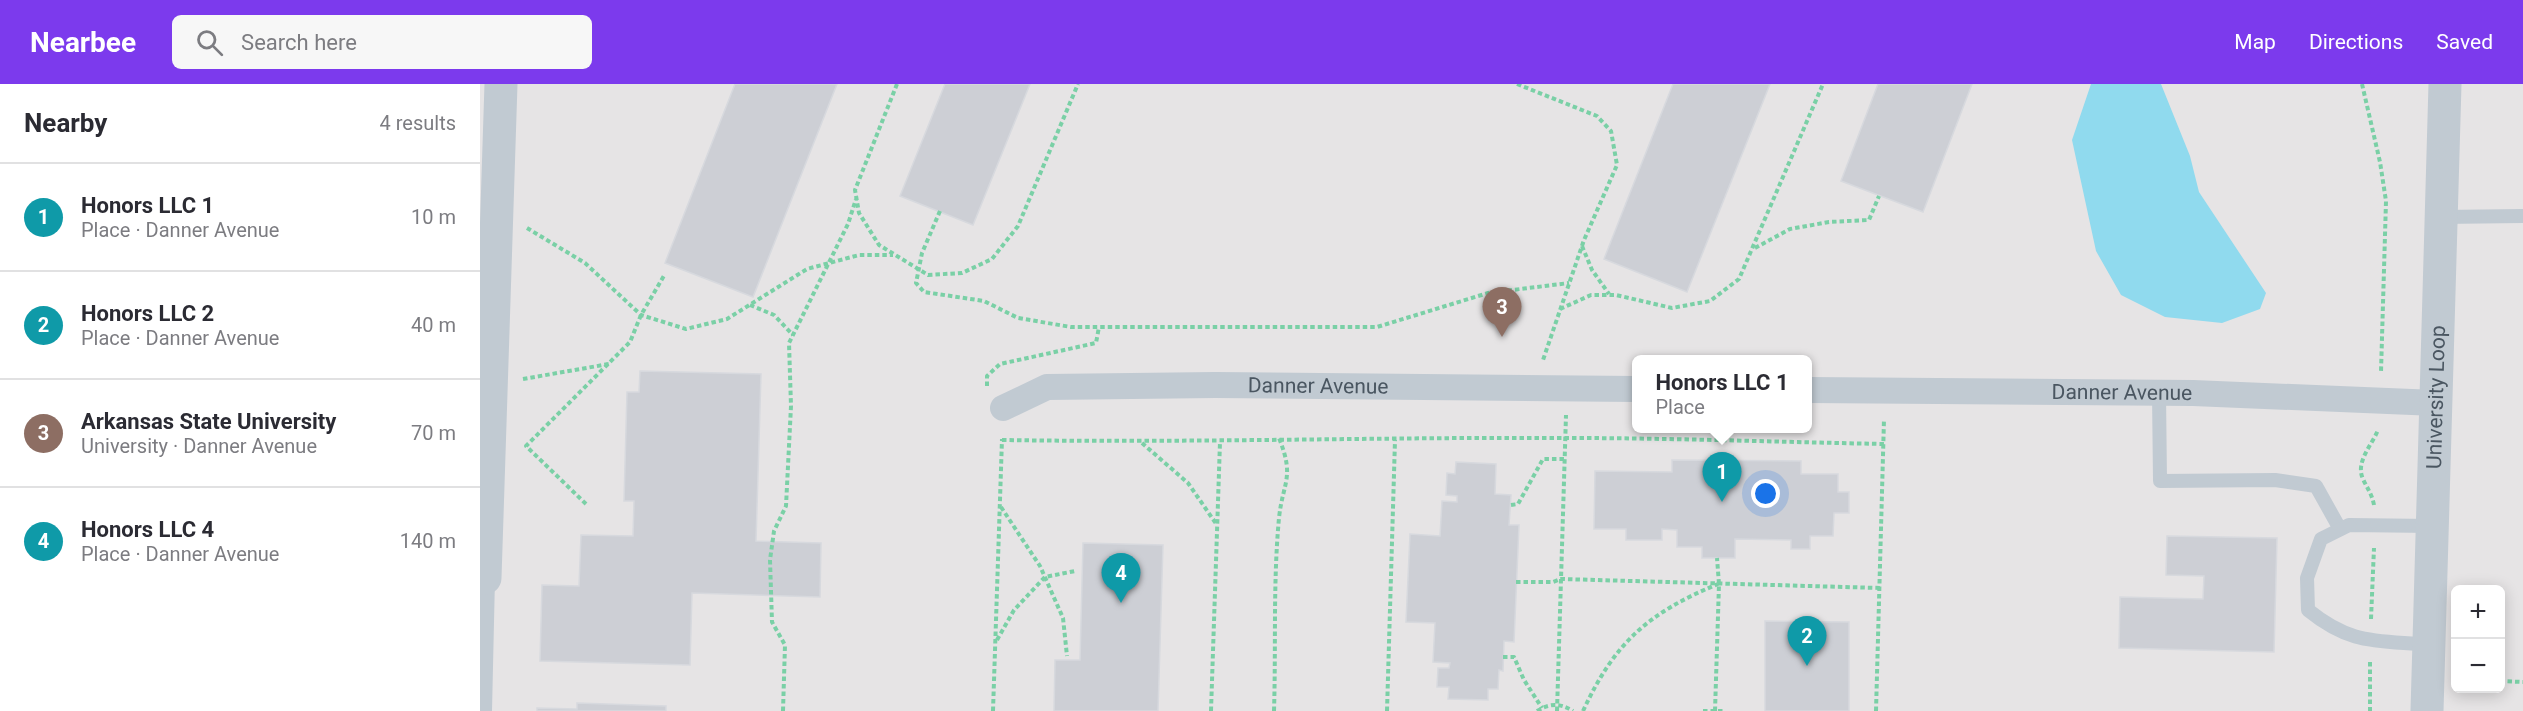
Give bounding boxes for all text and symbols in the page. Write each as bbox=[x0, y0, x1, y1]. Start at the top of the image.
search box bbox=[172, 15, 592, 69]
text: Nearbee bbox=[30, 26, 136, 59]
icon: search bbox=[193, 26, 226, 59]
text: Search here bbox=[241, 30, 357, 55]
text: Map bbox=[2234, 30, 2276, 54]
text: Directions bbox=[2309, 30, 2403, 54]
text: Saved bbox=[2436, 30, 2493, 54]
text: Nearby bbox=[24, 108, 107, 138]
text: 4 results bbox=[380, 111, 456, 135]
text: Honors LLC 1 bbox=[81, 193, 214, 218]
text: 1 bbox=[38, 205, 49, 229]
text: 10 m bbox=[411, 205, 456, 229]
text: Place · Danner Avenue bbox=[81, 218, 279, 242]
pin: 3 bbox=[1482, 288, 1522, 337]
text: Honors LLC 2 bbox=[81, 301, 214, 326]
text: 2 bbox=[38, 313, 49, 337]
text: 40 m bbox=[411, 313, 456, 337]
street label: University Loop bbox=[2422, 325, 2450, 469]
text: Place · Danner Avenue bbox=[81, 326, 279, 350]
popup bbox=[1632, 355, 1812, 433]
text: Honors LLC 1 bbox=[1655, 370, 1789, 395]
street label: Danner Avenue bbox=[1248, 373, 1389, 399]
street label: Danner Avenue bbox=[2052, 380, 2192, 405]
text: Place bbox=[1655, 395, 1705, 419]
text: Arkansas State University bbox=[81, 409, 336, 434]
text: 3 bbox=[38, 421, 49, 445]
text: 70 m bbox=[411, 421, 456, 445]
text: University · Danner Avenue bbox=[81, 434, 317, 458]
pin: 1 bbox=[1702, 452, 1742, 502]
your location bbox=[1751, 479, 1780, 508]
text: Honors LLC 4 bbox=[81, 517, 214, 542]
text: 4 bbox=[38, 529, 49, 553]
text: 140 m bbox=[400, 529, 456, 553]
text: Place · Danner Avenue bbox=[81, 542, 279, 566]
pin: 4 bbox=[1102, 554, 1140, 603]
map controls bbox=[2451, 585, 2505, 693]
button: + bbox=[2451, 585, 2505, 639]
pin: 2 bbox=[1788, 616, 1826, 666]
button: − bbox=[2451, 639, 2505, 693]

